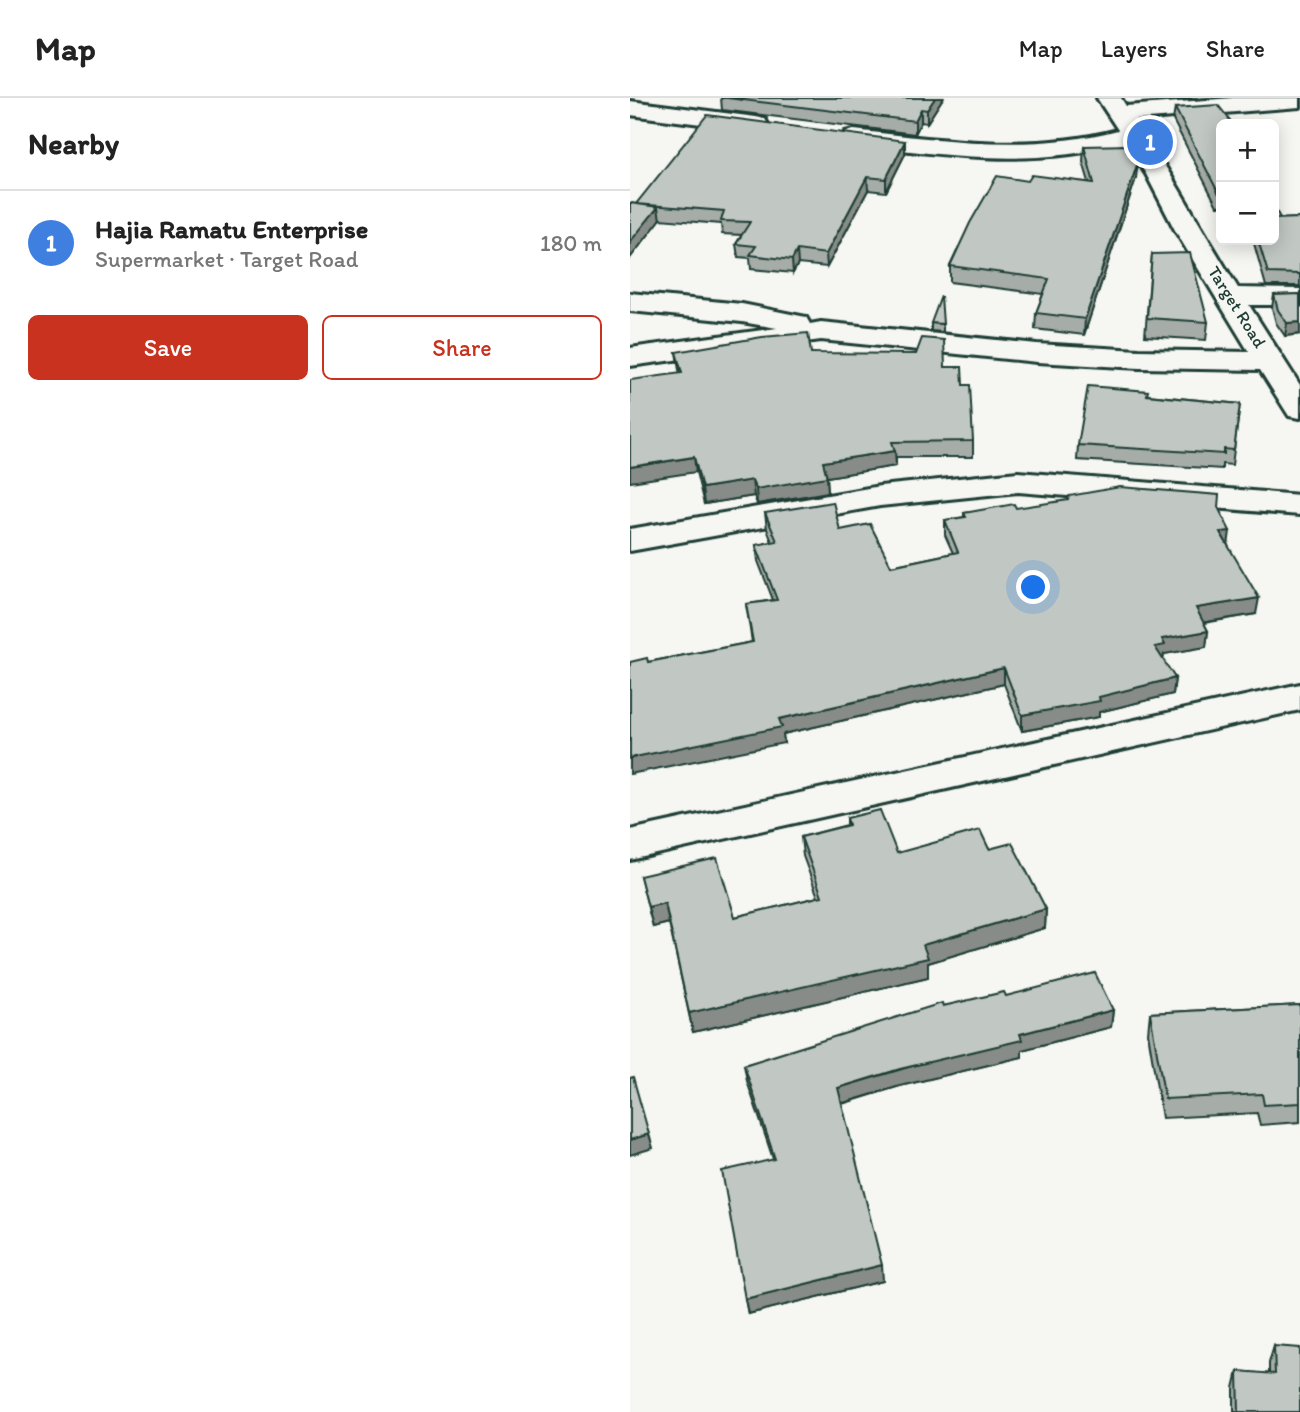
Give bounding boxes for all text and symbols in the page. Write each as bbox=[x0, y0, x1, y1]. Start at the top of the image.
text: Map bbox=[35, 29, 96, 68]
text: Map bbox=[1019, 34, 1063, 63]
text: Layers bbox=[1101, 34, 1168, 63]
text: Share bbox=[1206, 34, 1265, 63]
pin: 1 bbox=[1127, 116, 1173, 168]
map controls bbox=[1216, 119, 1279, 245]
button: + bbox=[1216, 119, 1279, 182]
text: Nearby bbox=[28, 125, 119, 162]
button: − bbox=[1216, 182, 1279, 245]
text: Hajia Ramatu Enterprise bbox=[95, 213, 368, 245]
text: 1 bbox=[46, 229, 56, 257]
text: 180 m bbox=[540, 229, 602, 257]
text: Supermarket · Target Road bbox=[95, 245, 359, 273]
street label: Target Road bbox=[1203, 262, 1271, 352]
button: Save bbox=[28, 315, 308, 380]
button: Share bbox=[322, 315, 602, 380]
your location bbox=[1016, 570, 1050, 604]

